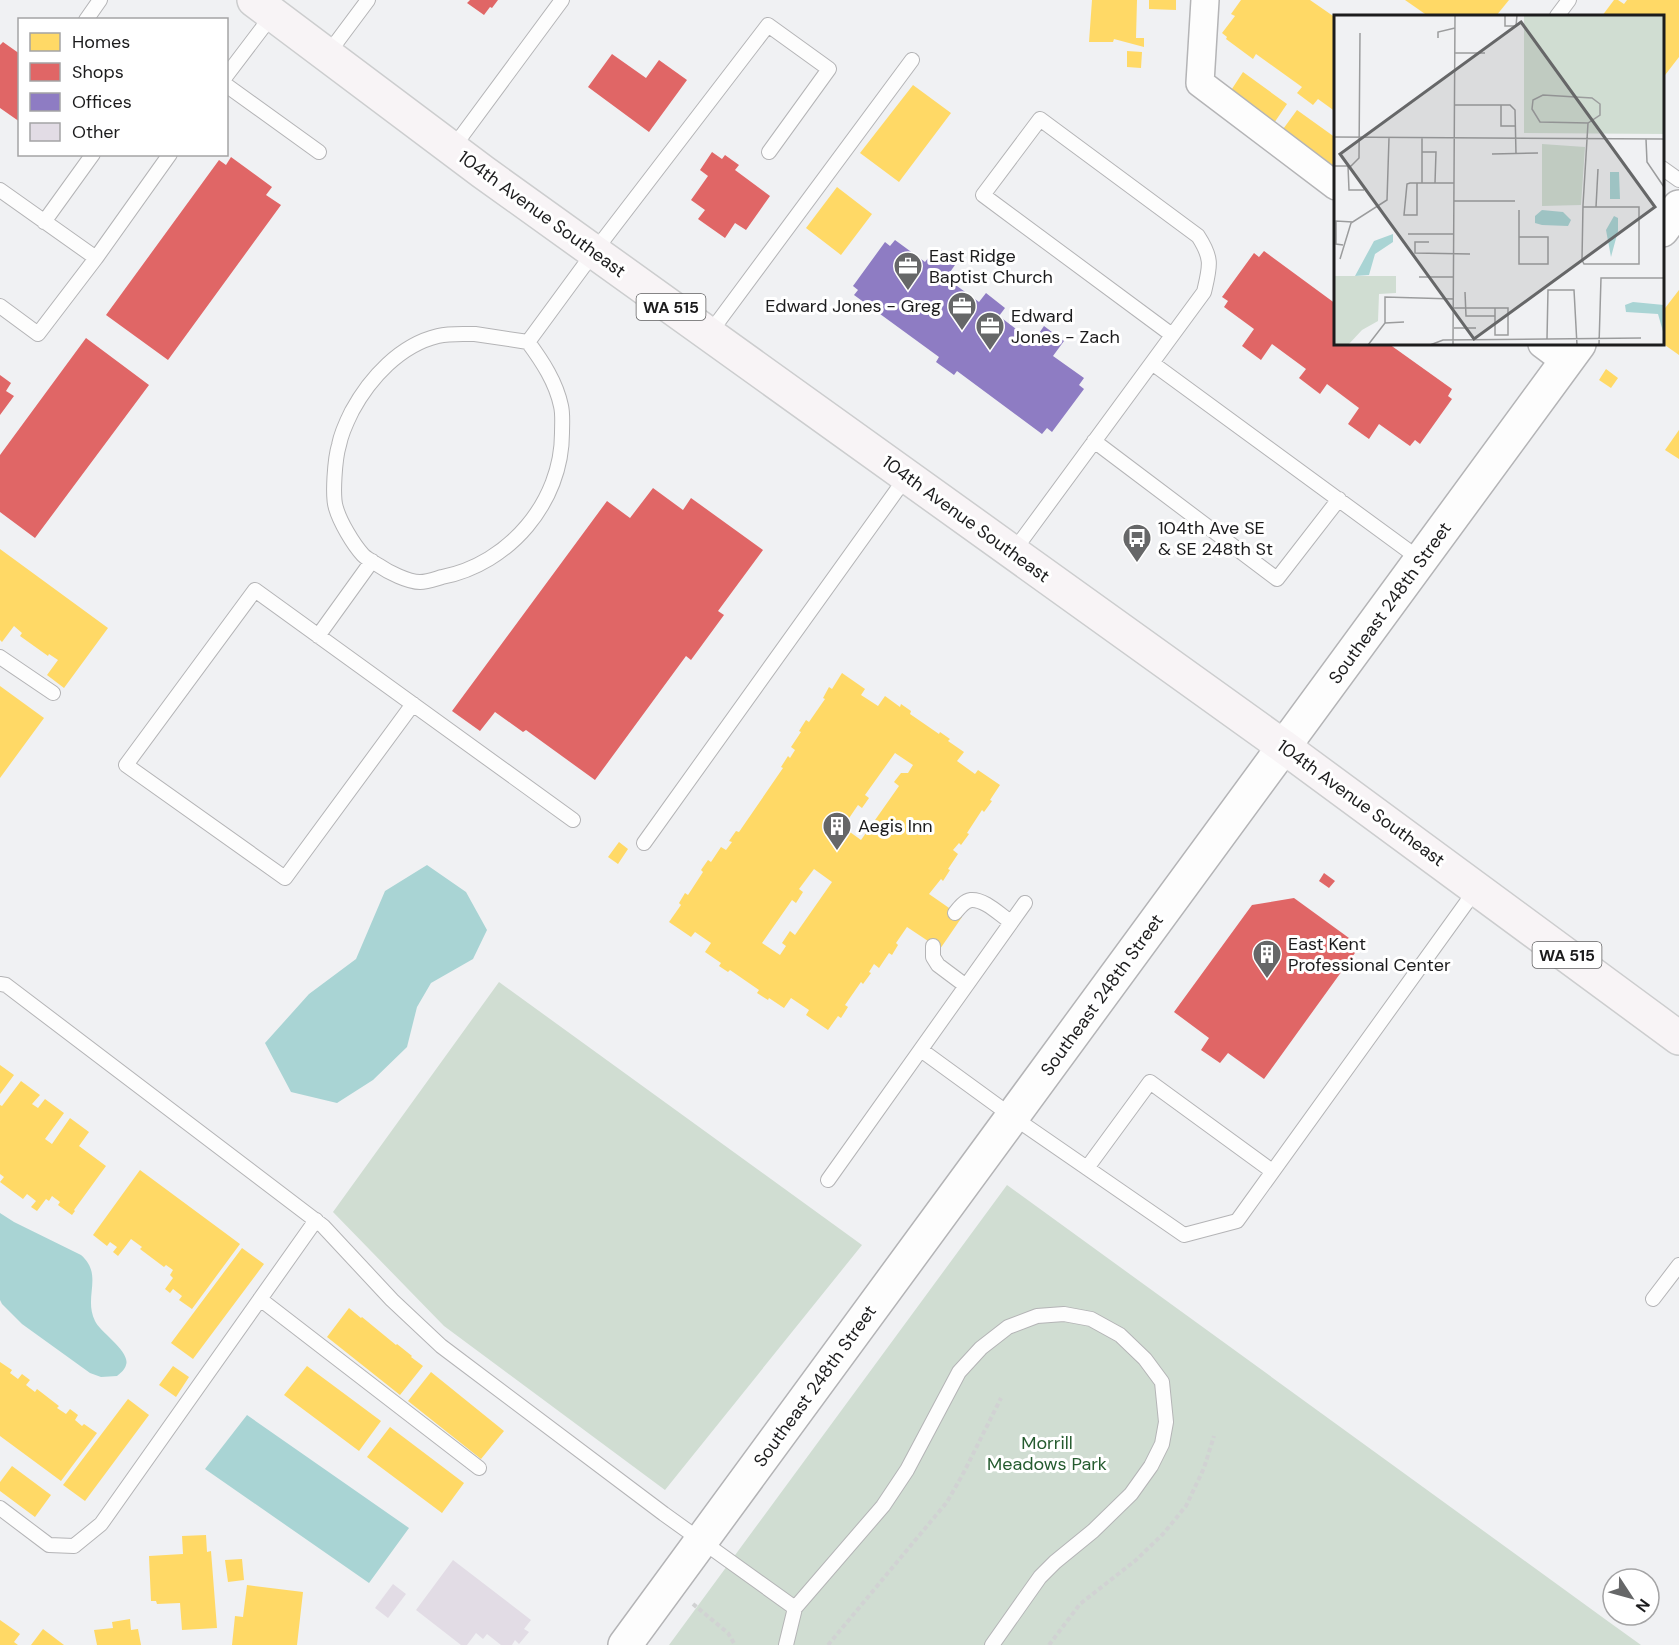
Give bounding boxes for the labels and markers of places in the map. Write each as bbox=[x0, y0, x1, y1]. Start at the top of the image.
place label: East Ridge Baptist Church bbox=[929, 244, 1053, 289]
office icon: East Ridge Baptist Church bbox=[892, 250, 924, 292]
office icon: Edward Jones - Greg bbox=[946, 290, 978, 332]
place label: Edward Jones - Greg bbox=[765, 294, 941, 318]
place label: Edward Jones - Zach bbox=[1011, 304, 1120, 349]
office icon: Edward Jones - Zach bbox=[974, 310, 1006, 352]
place label: 104th Ave SE & SE 248th St bbox=[1158, 516, 1273, 561]
bus stop icon: 104th Ave SE & SE 248th St bbox=[1121, 522, 1153, 564]
building icon: Aegis Inn bbox=[821, 810, 853, 852]
place label: Aegis Inn bbox=[858, 814, 933, 838]
place label: East Kent Professional Center bbox=[1288, 932, 1451, 977]
building icon: East Kent Professional Center bbox=[1251, 938, 1283, 980]

